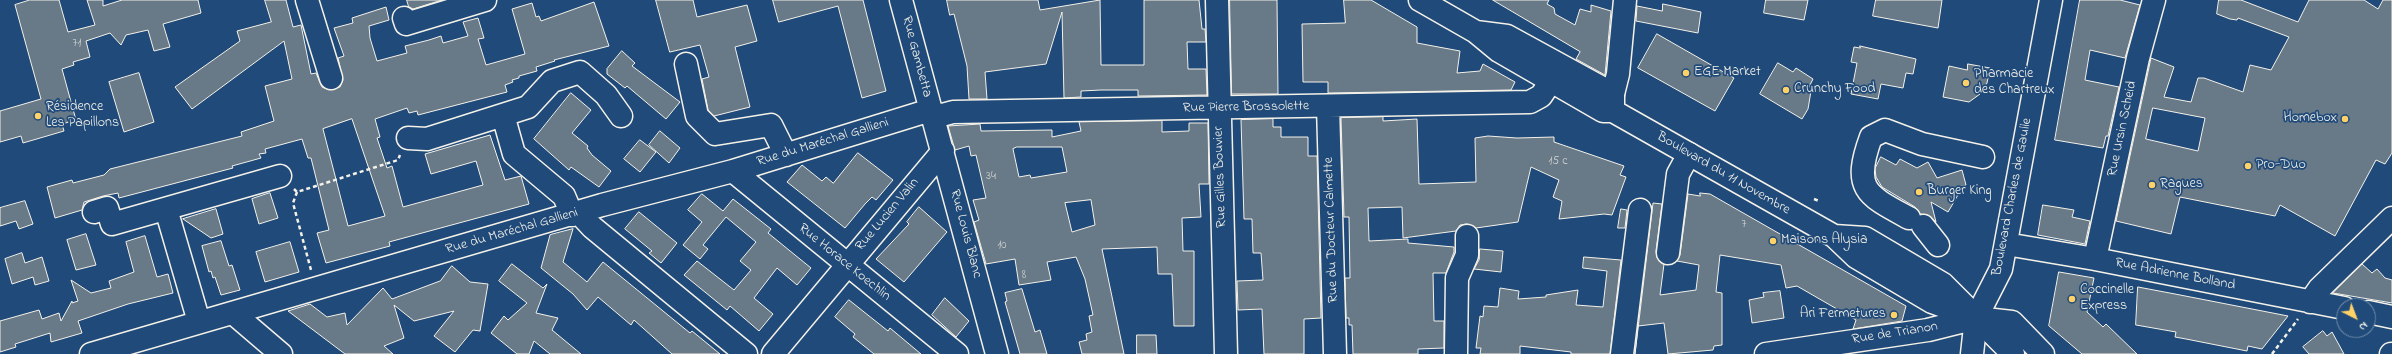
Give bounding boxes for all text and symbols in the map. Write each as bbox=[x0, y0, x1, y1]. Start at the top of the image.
street label: Rue Gambetta bbox=[897, 15, 935, 99]
house number: 71 bbox=[73, 37, 81, 51]
place label: EGE Market bbox=[1694, 65, 1761, 81]
place label: Pharmacie des Chartreux bbox=[1974, 67, 2055, 100]
marker: EGE Market bbox=[1681, 68, 1691, 78]
marker: Pharmacie des Chartreux bbox=[1961, 78, 1971, 88]
street label: Rue Ursin Scheid bbox=[2105, 80, 2141, 178]
place label: Crunchy Food bbox=[1794, 82, 1875, 98]
marker: Crunchy Food bbox=[1781, 85, 1791, 95]
street label: Rue Pierre Brossolette bbox=[1183, 98, 1309, 118]
place label: Résidence Les Papillons bbox=[46, 100, 119, 132]
marker: Résidence Les Papillons bbox=[33, 111, 43, 121]
place label: Homebox bbox=[2284, 111, 2337, 127]
marker: Homebox bbox=[2340, 114, 2350, 124]
street label: Rue du Maréchal Gallieni bbox=[755, 115, 891, 171]
street label: Boulevard Charles de Gaulle bbox=[1989, 117, 2037, 277]
street label: Rue Gilles Bouvier bbox=[1211, 126, 1231, 228]
street label: Boulevard du 11 Novembre bbox=[1653, 129, 1793, 219]
house number: 15 c bbox=[1548, 155, 1568, 169]
street label: Rue du Docteur Calmette bbox=[1321, 157, 1343, 303]
place label: Pro-Duo bbox=[2256, 158, 2306, 174]
marker: Pro-Duo bbox=[2243, 161, 2253, 171]
house number: 34 bbox=[986, 170, 996, 184]
street label: Rue Lucien Valin bbox=[853, 175, 923, 255]
place label: Ragues bbox=[2160, 177, 2203, 193]
marker: Ragues bbox=[2147, 180, 2157, 190]
place label: Burger King bbox=[1927, 184, 1992, 200]
marker: Burger King bbox=[1914, 187, 1924, 197]
street label: Rue Louis Blanc bbox=[945, 188, 985, 280]
street label: Rue du Maréchal Gallieni bbox=[444, 205, 580, 259]
house number: 7 bbox=[1742, 218, 1746, 232]
street label: Rue Horace Koechlin bbox=[795, 221, 893, 305]
place label: Maisons Alysia bbox=[1781, 233, 1867, 249]
marker: Maisons Alysia bbox=[1768, 236, 1778, 246]
house number: 10 bbox=[998, 239, 1006, 253]
street label: Rue Adrienne Bolland bbox=[2114, 255, 2236, 295]
house number: 8 bbox=[1022, 269, 1026, 283]
place label: Coccinelle Express bbox=[2080, 283, 2134, 316]
marker: Coccinelle Express bbox=[2067, 294, 2077, 304]
north arrow bbox=[2336, 298, 2376, 338]
place label: Ari Fermetures bbox=[1800, 307, 1886, 323]
marker: Ari Fermetures bbox=[1889, 310, 1899, 320]
text: N bbox=[2355, 318, 2371, 335]
street label: Rue de Trianon bbox=[1851, 319, 1939, 349]

